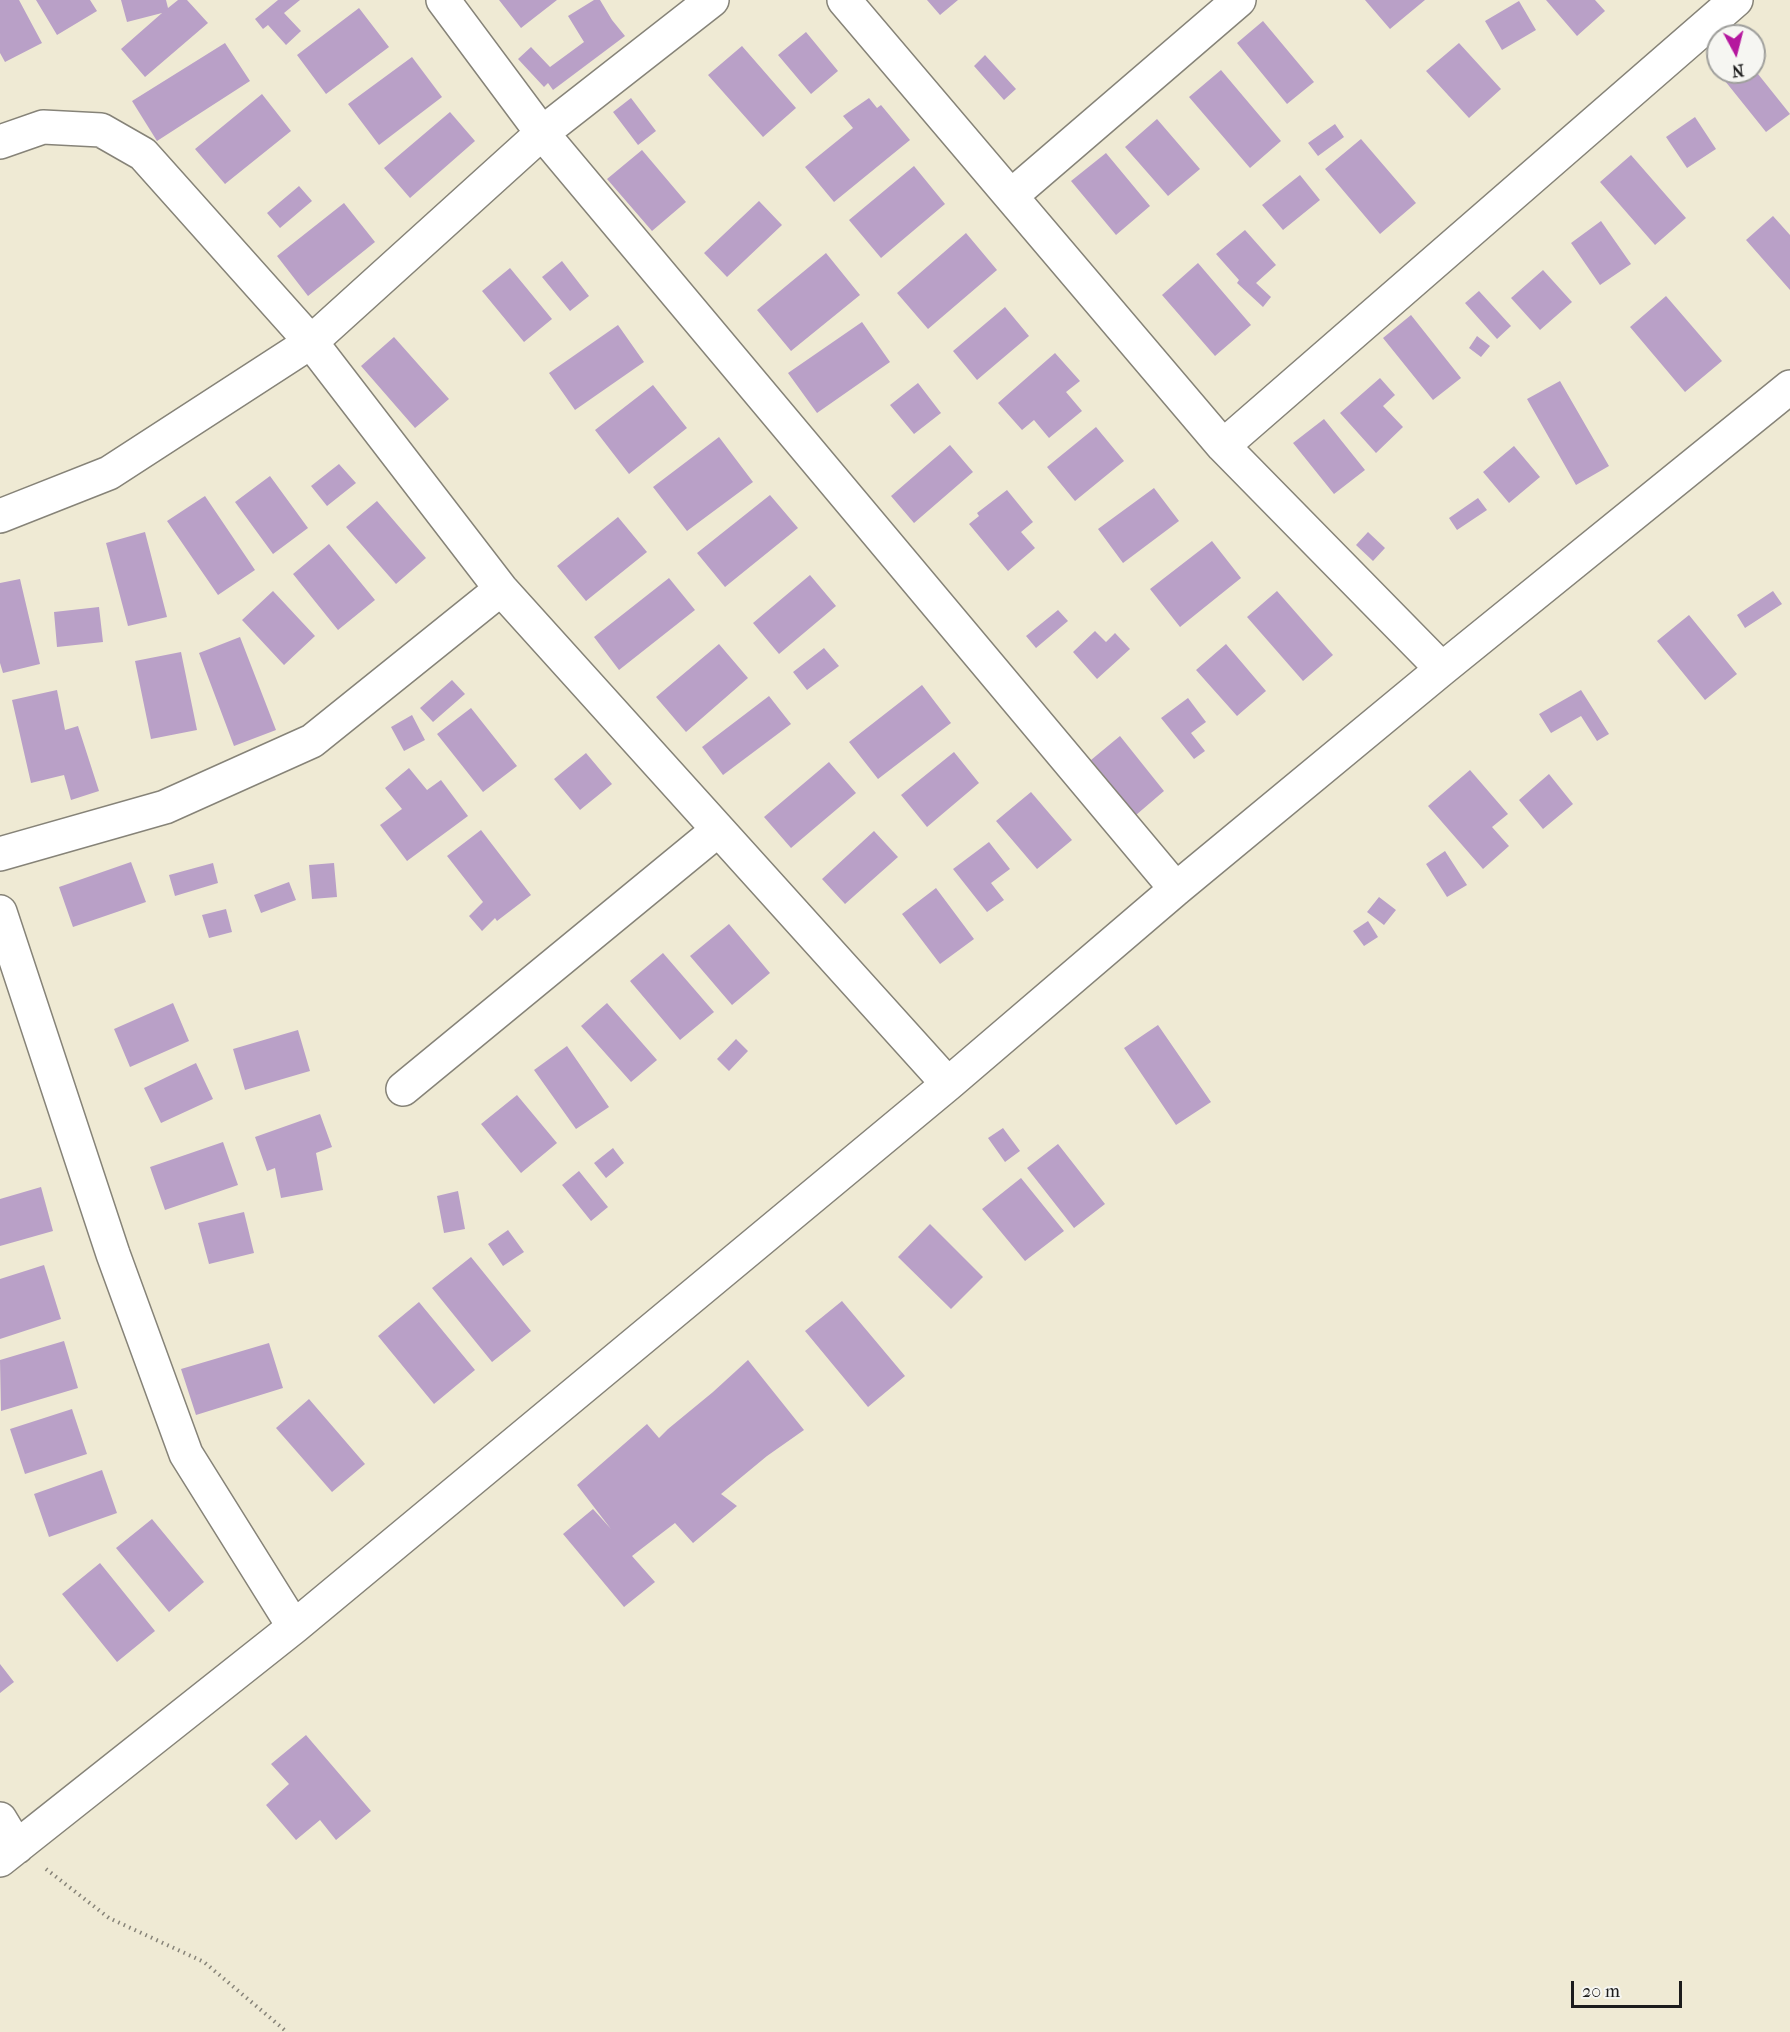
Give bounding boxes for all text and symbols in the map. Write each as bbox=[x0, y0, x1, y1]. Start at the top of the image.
north arrow bbox=[1706, 24, 1766, 84]
text: N bbox=[1731, 60, 1745, 81]
scale bar bbox=[1574, 1969, 1685, 2007]
text: 20 m bbox=[1582, 1981, 1620, 2002]

